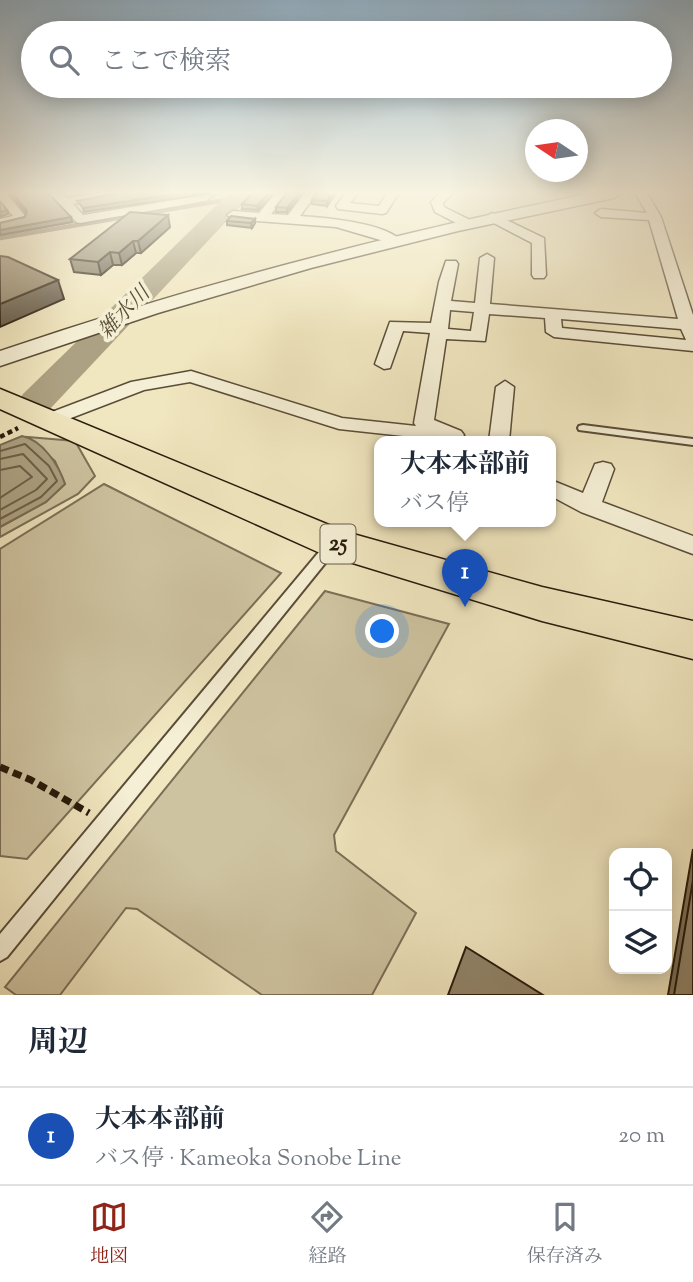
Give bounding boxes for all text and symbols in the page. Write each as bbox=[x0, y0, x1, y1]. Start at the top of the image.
search box bbox=[21, 21, 672, 98]
icon: search bbox=[45, 41, 83, 79]
text: ここで検索 bbox=[101, 44, 231, 81]
north arrow bbox=[525, 119, 588, 182]
water label: 雑水川 bbox=[92, 278, 159, 346]
popup bbox=[374, 436, 556, 527]
text: 大本本部前 bbox=[400, 447, 530, 484]
text: バス停 bbox=[400, 488, 469, 521]
road number: 25 bbox=[320, 524, 356, 564]
pin: 1 bbox=[442, 549, 488, 607]
your location bbox=[365, 614, 399, 648]
map controls bbox=[609, 848, 672, 974]
button: locate bbox=[609, 848, 672, 911]
button: layers bbox=[609, 911, 672, 974]
text: 周辺 bbox=[28, 1022, 88, 1065]
text: 大本本部前 bbox=[95, 1102, 225, 1139]
text: 1 bbox=[47, 1120, 55, 1153]
text: 20 m bbox=[618, 1120, 665, 1153]
text: バス停 · Kameoka Sonobe Line bbox=[95, 1143, 402, 1176]
tab: 地図 bbox=[90, 1198, 128, 1271]
tab: 経路 bbox=[308, 1198, 347, 1271]
tab: 保存済み bbox=[527, 1198, 603, 1271]

